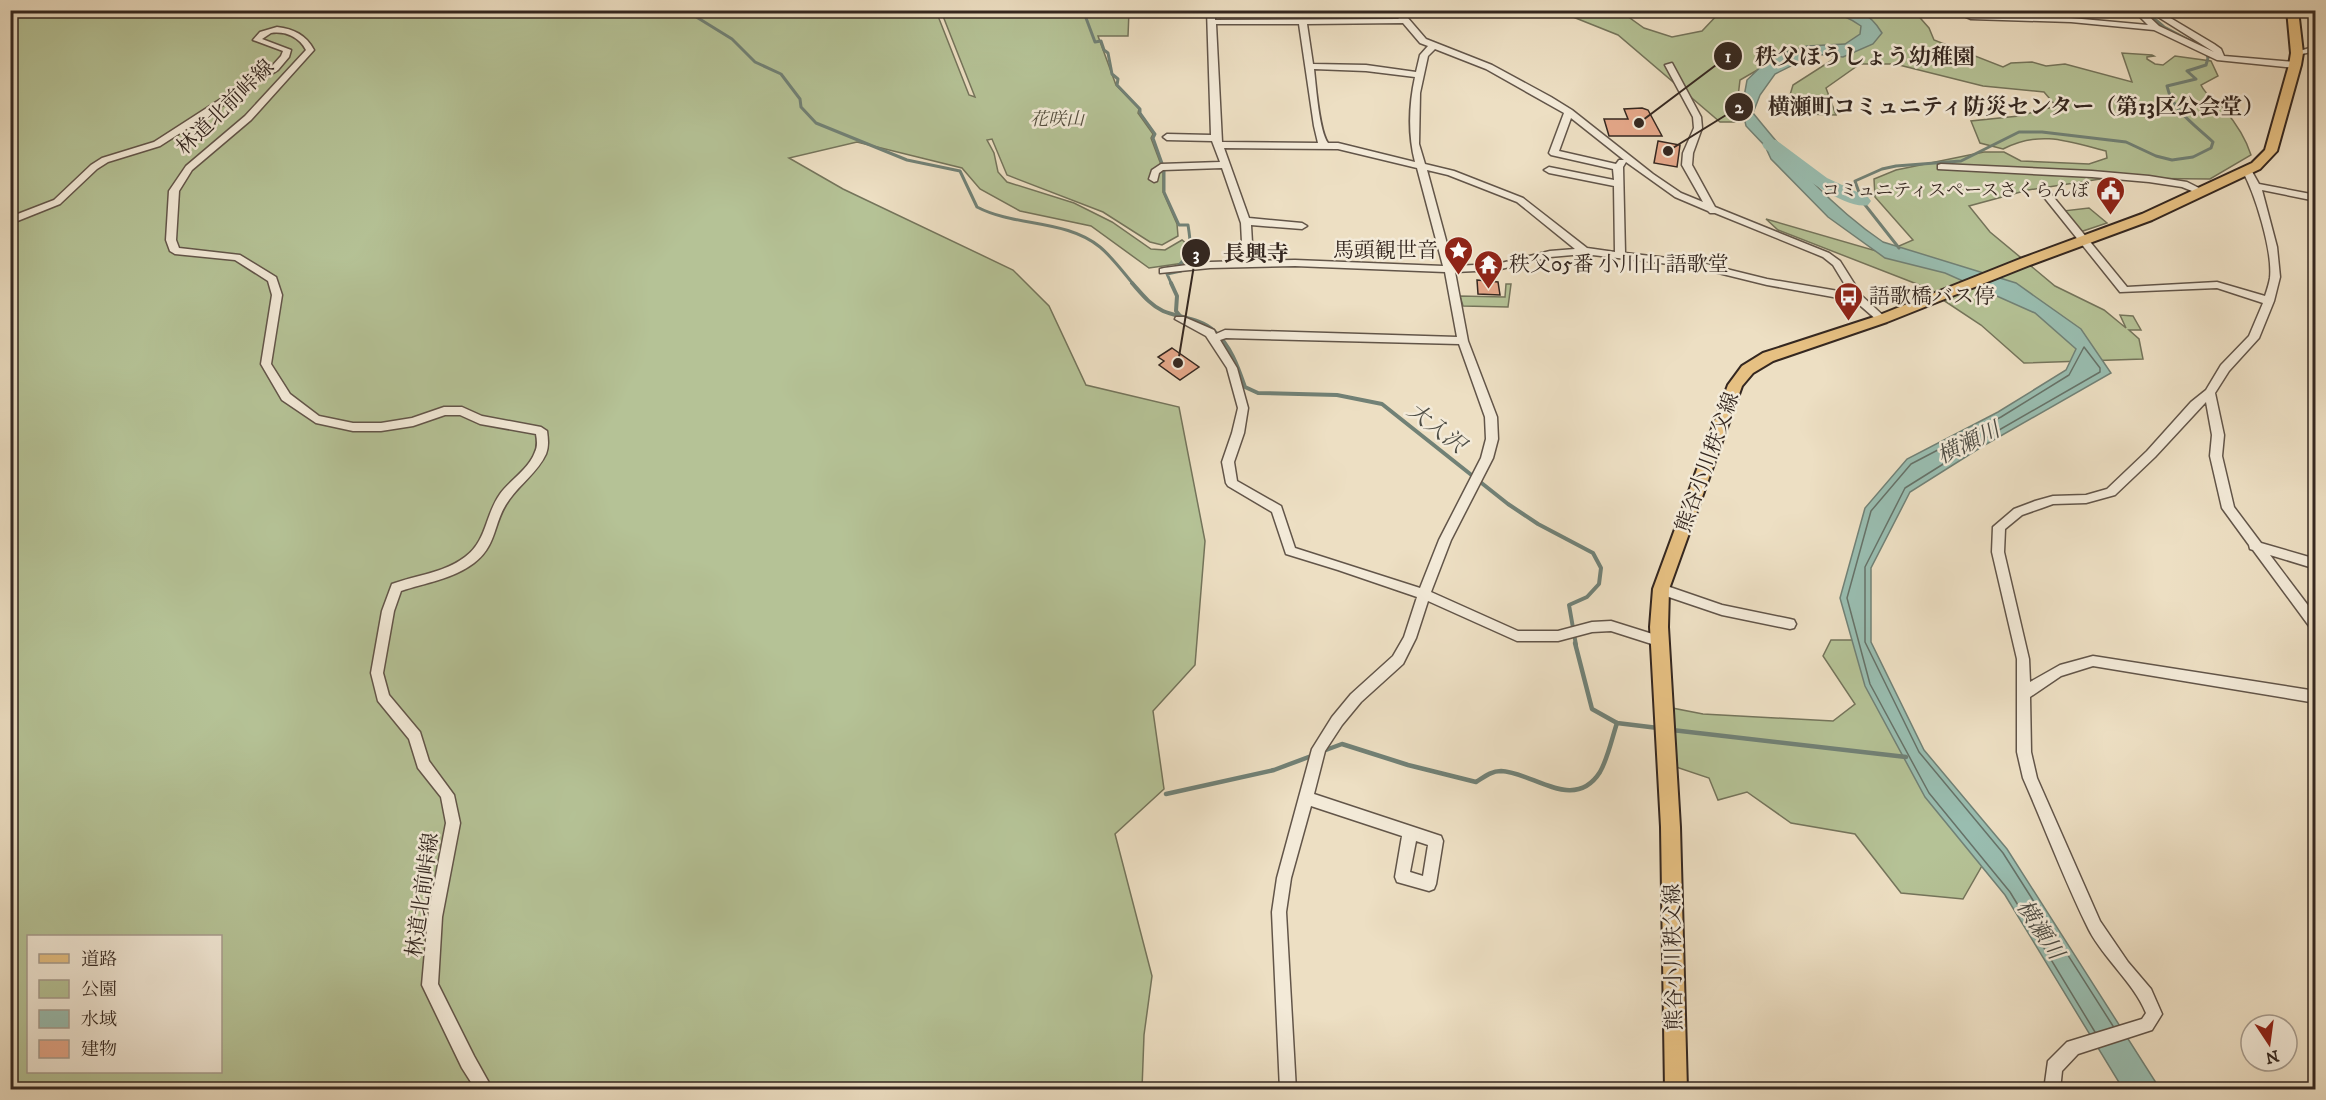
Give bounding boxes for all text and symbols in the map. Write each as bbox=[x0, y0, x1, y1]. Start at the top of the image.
callout: 秩父ほうしょう幼稚園 bbox=[1713, 36, 1987, 76]
text: 秩父ほうしょう幼稚園 bbox=[1755, 44, 1975, 71]
text: 1 bbox=[1725, 46, 1732, 68]
street label: 林道北前峠線 bbox=[171, 55, 280, 161]
callout: 横瀬町コミュニティ防災センター（第13区公会堂） bbox=[1724, 87, 2278, 127]
text: 横瀬町コミュニティ防災センター（第13区公会堂） bbox=[1767, 94, 2265, 121]
text: 2 bbox=[1735, 97, 1745, 119]
park label: 花咲山 bbox=[1030, 109, 1086, 131]
public building icon: コミュニティスペースさくらんぼ bbox=[2094, 174, 2126, 216]
place label: コミュニティスペースさくらんぼ bbox=[1822, 180, 2089, 202]
callout: 長興寺 bbox=[1181, 233, 1301, 273]
place icon: 馬頭観世音 bbox=[1443, 234, 1475, 276]
place label: 馬頭観世音 bbox=[1333, 238, 1438, 264]
text: 長興寺 bbox=[1223, 241, 1289, 268]
text: 3 bbox=[1193, 244, 1200, 266]
temple icon: 秩父05番 小川山 語歌堂 bbox=[1472, 248, 1504, 290]
place label: 秩父05番 小川山 語歌堂 bbox=[1509, 252, 1729, 278]
bus stop icon: 語歌橋バス停 bbox=[1832, 280, 1864, 322]
place label: 語歌橋バス停 bbox=[1869, 284, 1995, 310]
street label: 熊谷小川秩父線 bbox=[1671, 389, 1745, 536]
water label: 大入沢 bbox=[1402, 397, 1473, 461]
water label: 横瀬川 bbox=[1933, 416, 2006, 470]
street label: 林道北前峠線 bbox=[401, 831, 445, 959]
street label: 熊谷小川秩父線 bbox=[1660, 883, 1688, 1031]
water label: 横瀬川 bbox=[2010, 895, 2070, 967]
legend bbox=[27, 935, 222, 1073]
text: 道路 bbox=[81, 949, 117, 971]
text: 公園 bbox=[81, 979, 117, 1001]
text: 水域 bbox=[81, 1009, 117, 1031]
north arrow bbox=[2239, 1013, 2299, 1073]
text: 建物 bbox=[81, 1039, 117, 1061]
text: N bbox=[2263, 1045, 2281, 1068]

